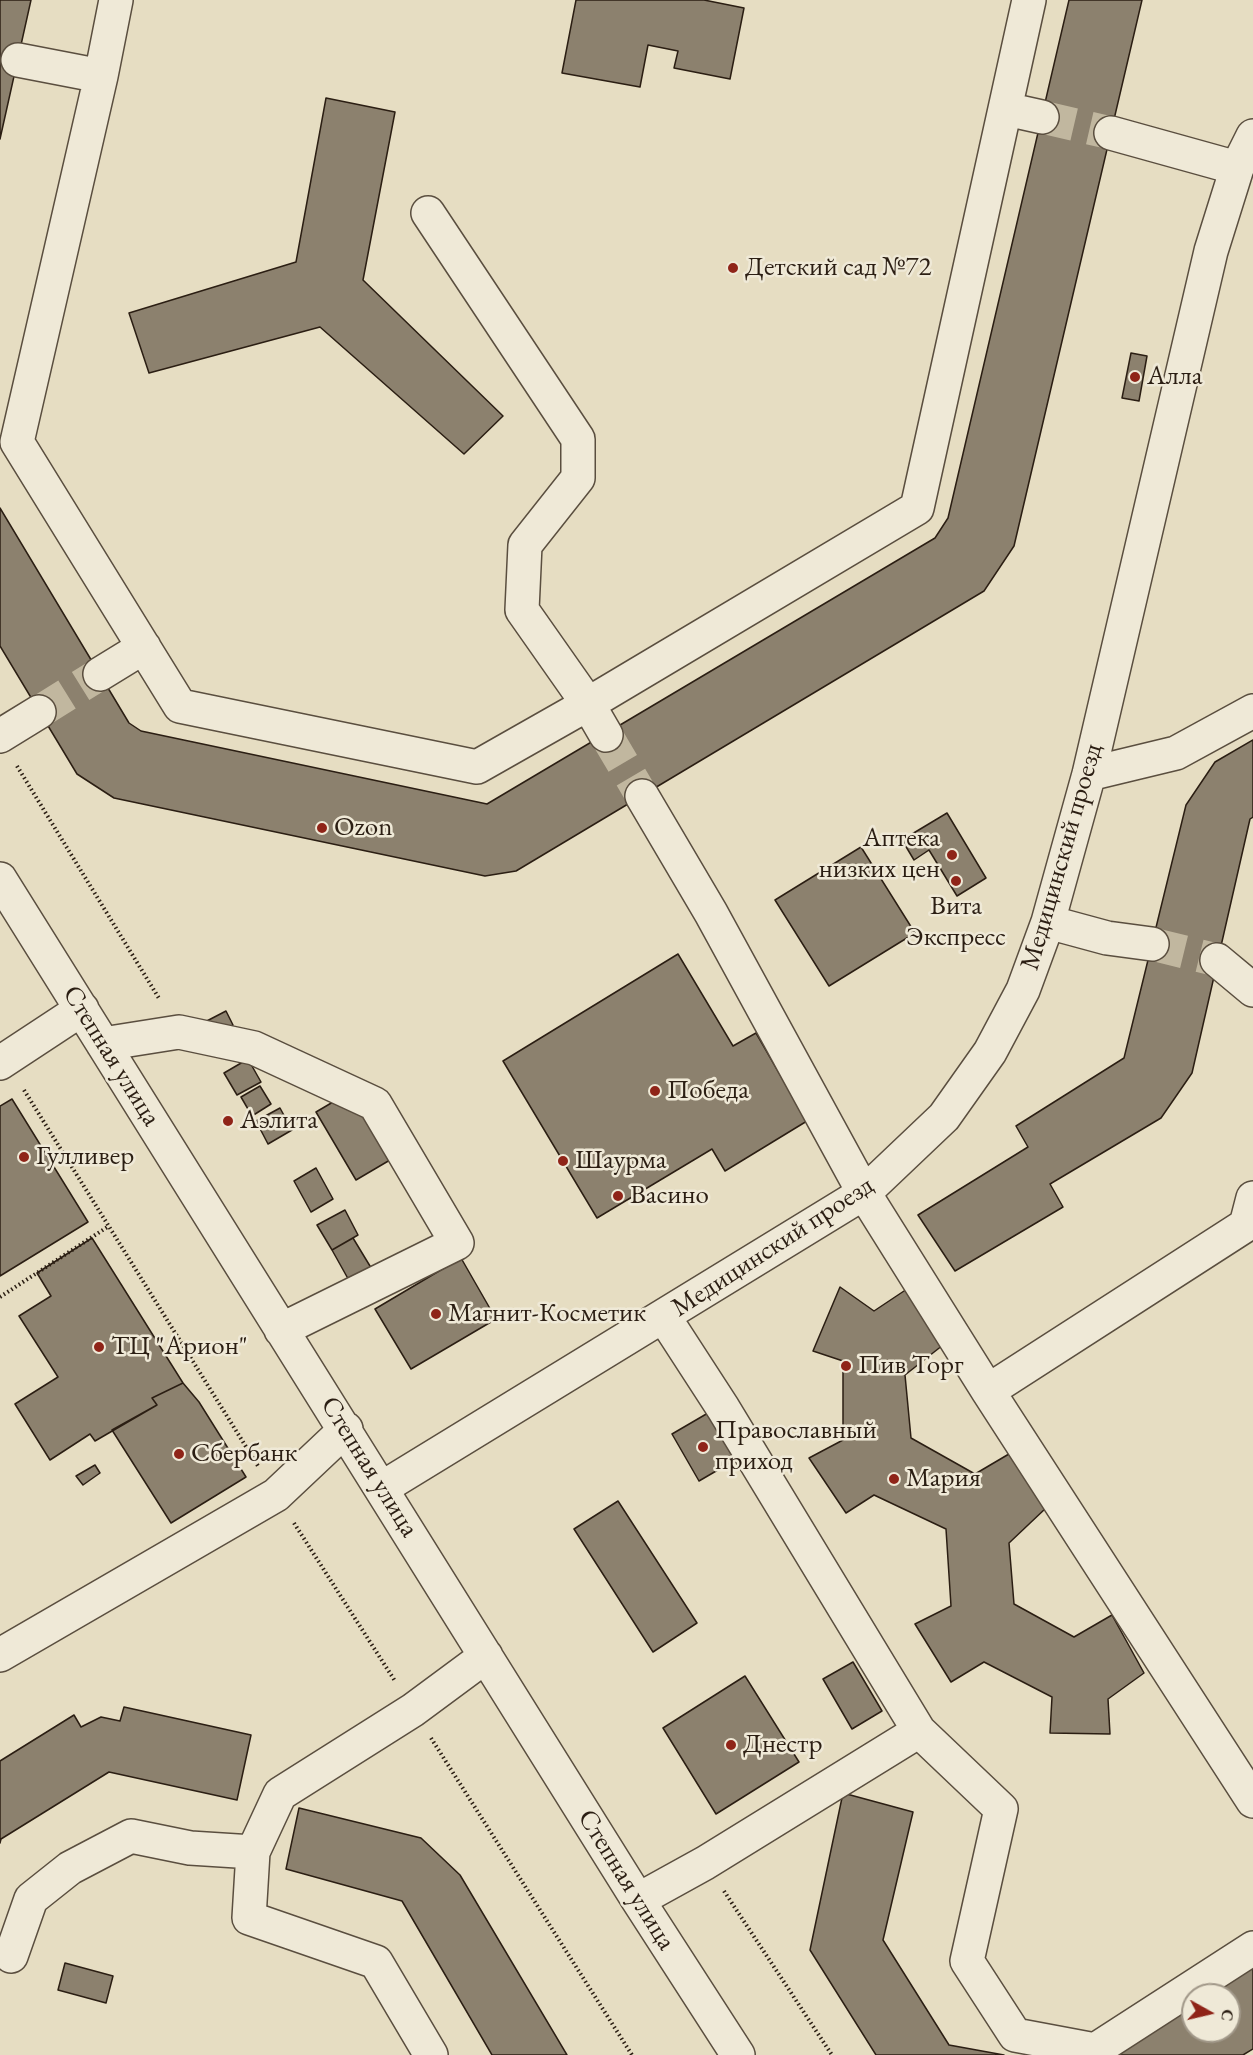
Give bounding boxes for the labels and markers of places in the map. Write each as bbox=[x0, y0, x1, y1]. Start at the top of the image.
place label: Детский сад №72 bbox=[745, 252, 931, 284]
marker: Детский сад №72 bbox=[726, 261, 740, 275]
place label: Алла bbox=[1147, 361, 1202, 393]
marker: Алла bbox=[1128, 370, 1142, 384]
place label: Ozon bbox=[334, 812, 392, 844]
marker: Ozon bbox=[315, 821, 329, 835]
place label: Аптека низких цен bbox=[819, 823, 940, 886]
marker: Аптека низких цен bbox=[945, 848, 959, 862]
marker: Вита Экспресс bbox=[949, 874, 963, 888]
place label: Вита Экспресс bbox=[906, 891, 1006, 954]
place label: Победа bbox=[667, 1075, 749, 1107]
marker: Победа bbox=[648, 1084, 662, 1098]
place label: Аэлита bbox=[240, 1105, 318, 1137]
marker: Аэлита bbox=[221, 1114, 235, 1128]
place label: Гулливер bbox=[36, 1141, 134, 1173]
place label: Шаурма bbox=[575, 1145, 667, 1177]
marker: Гулливер bbox=[17, 1150, 31, 1164]
marker: Шаурма bbox=[556, 1154, 570, 1168]
place label: Васино bbox=[630, 1180, 709, 1212]
marker: Васино bbox=[611, 1189, 625, 1203]
place label: Магнит-Косметик bbox=[448, 1298, 646, 1330]
marker: Магнит-Косметик bbox=[429, 1307, 443, 1321]
place label: ТЦ "Арион" bbox=[111, 1331, 248, 1363]
marker: ТЦ "Арион" bbox=[92, 1340, 106, 1354]
place label: Пив Торг bbox=[858, 1350, 964, 1382]
marker: Пив Торг bbox=[839, 1359, 853, 1373]
place label: Православный приход bbox=[715, 1415, 877, 1478]
place label: Сбербанк bbox=[191, 1438, 297, 1470]
marker: Православный приход bbox=[696, 1440, 710, 1454]
marker: Сбербанк bbox=[172, 1447, 186, 1461]
place label: Мария bbox=[906, 1463, 981, 1495]
marker: Мария bbox=[887, 1472, 901, 1486]
place label: Днестр bbox=[743, 1729, 822, 1761]
marker: Днестр bbox=[724, 1738, 738, 1752]

